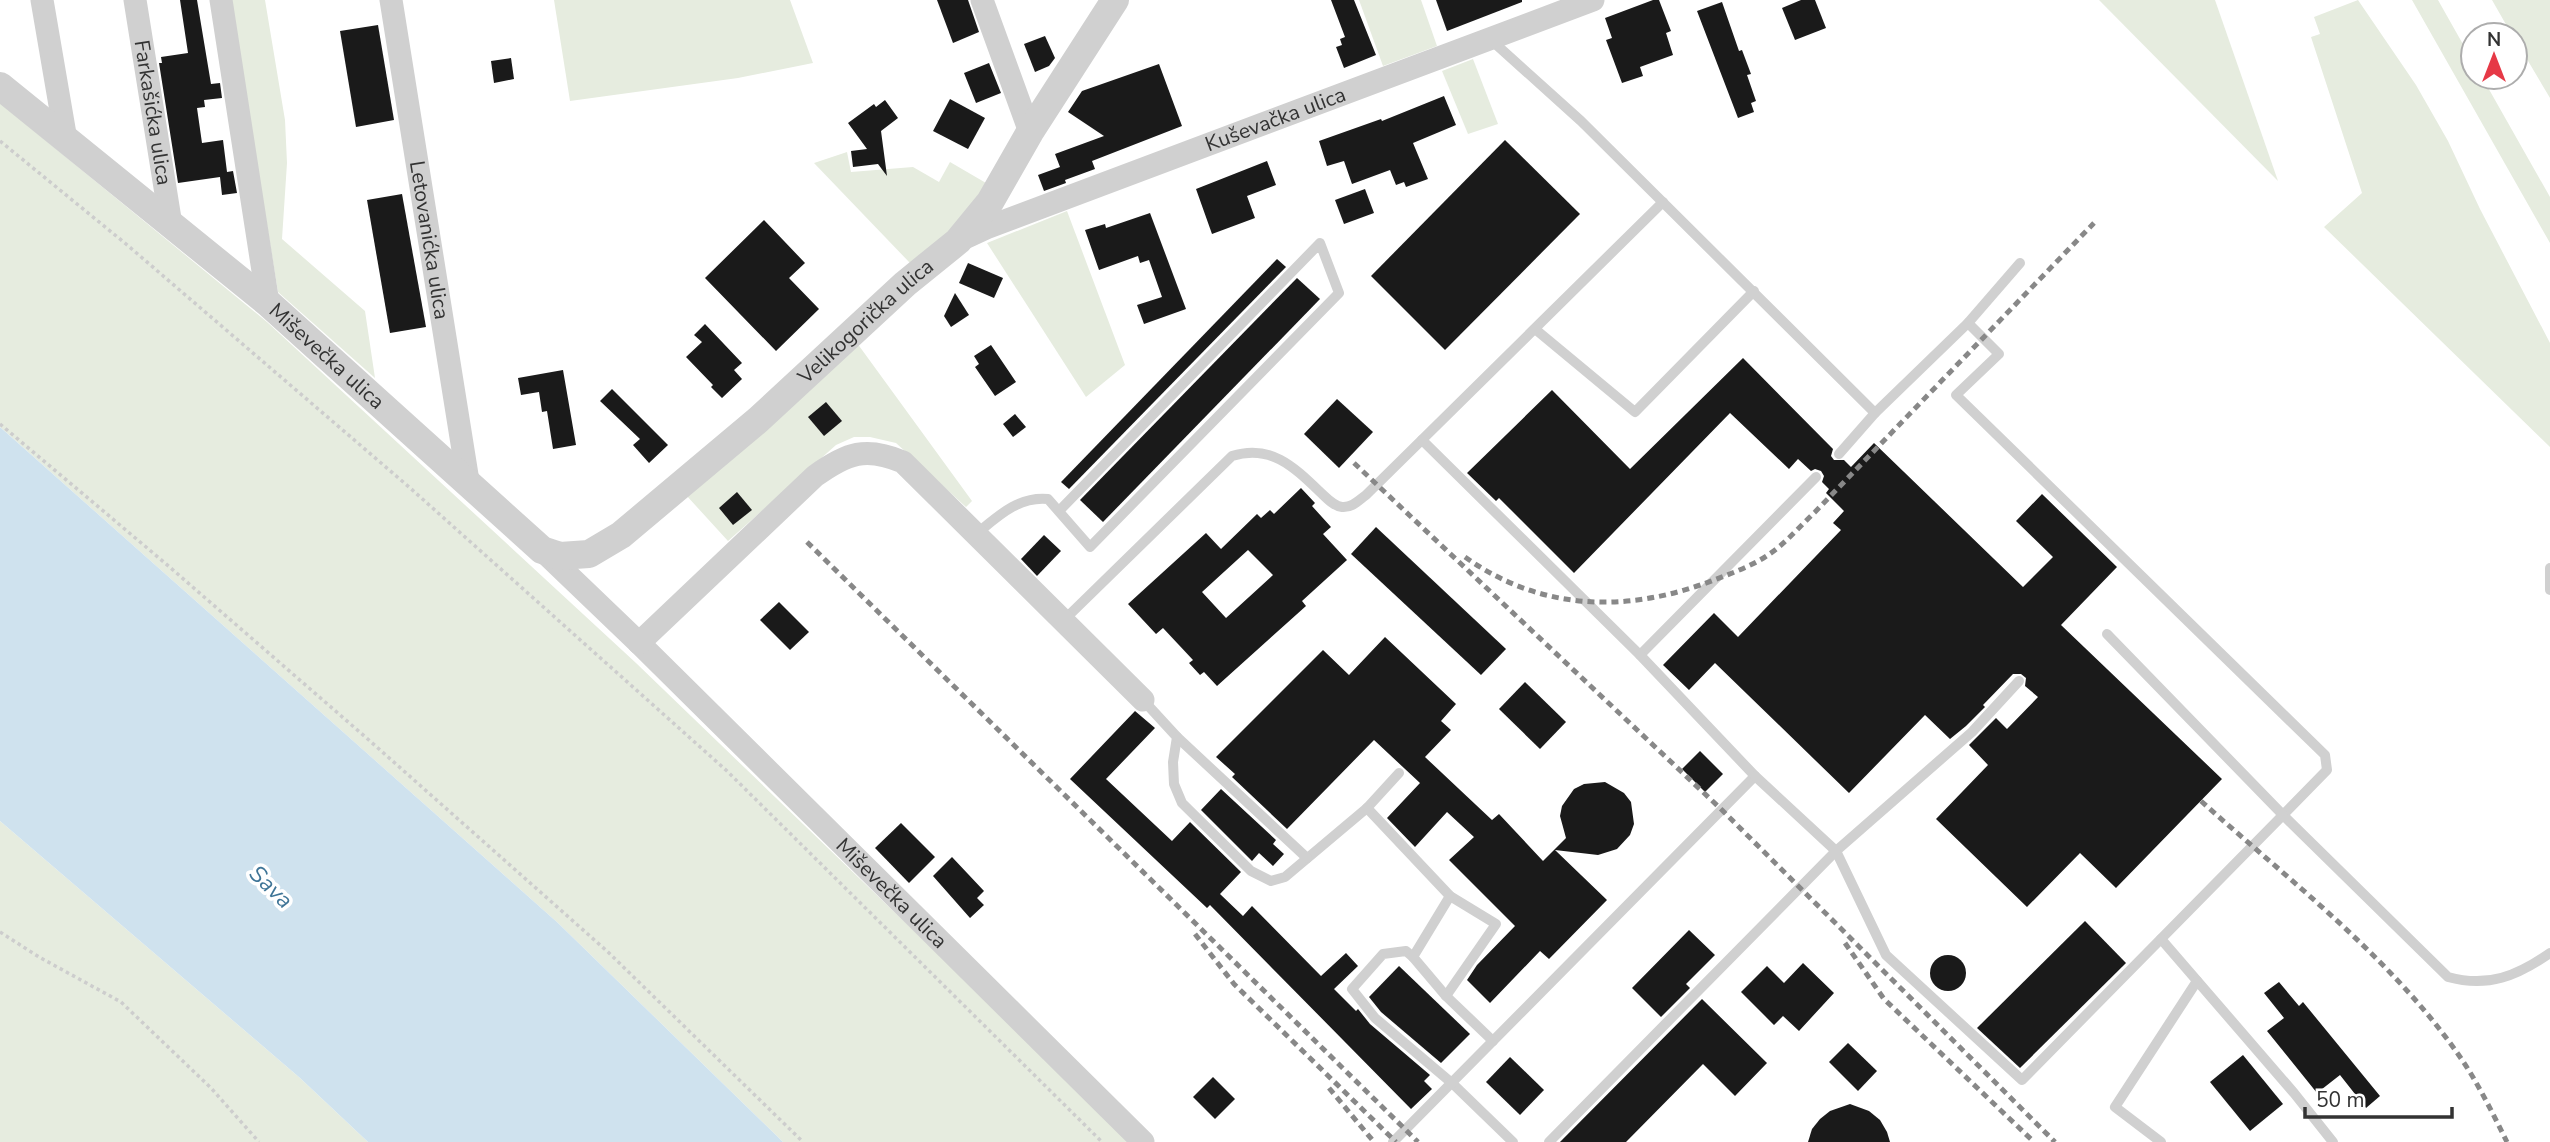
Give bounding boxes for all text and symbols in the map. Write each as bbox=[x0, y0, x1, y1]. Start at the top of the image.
north arrow bbox=[2459, 21, 2529, 91]
text: N bbox=[2487, 27, 2501, 53]
street label: Farkašićka ulica bbox=[128, 38, 178, 187]
street label: Kuševačka ulica bbox=[1201, 80, 1350, 158]
street label: Letovanićka ulica bbox=[403, 159, 456, 321]
street label: Velikogorička ulica bbox=[791, 252, 939, 391]
street label: Miševečka ulica bbox=[263, 297, 390, 415]
street label: Miševečka ulica bbox=[830, 832, 954, 955]
water label: Sava bbox=[242, 858, 300, 916]
scale bar bbox=[2305, 1076, 2452, 1120]
text: 50 m bbox=[2316, 1086, 2365, 1114]

